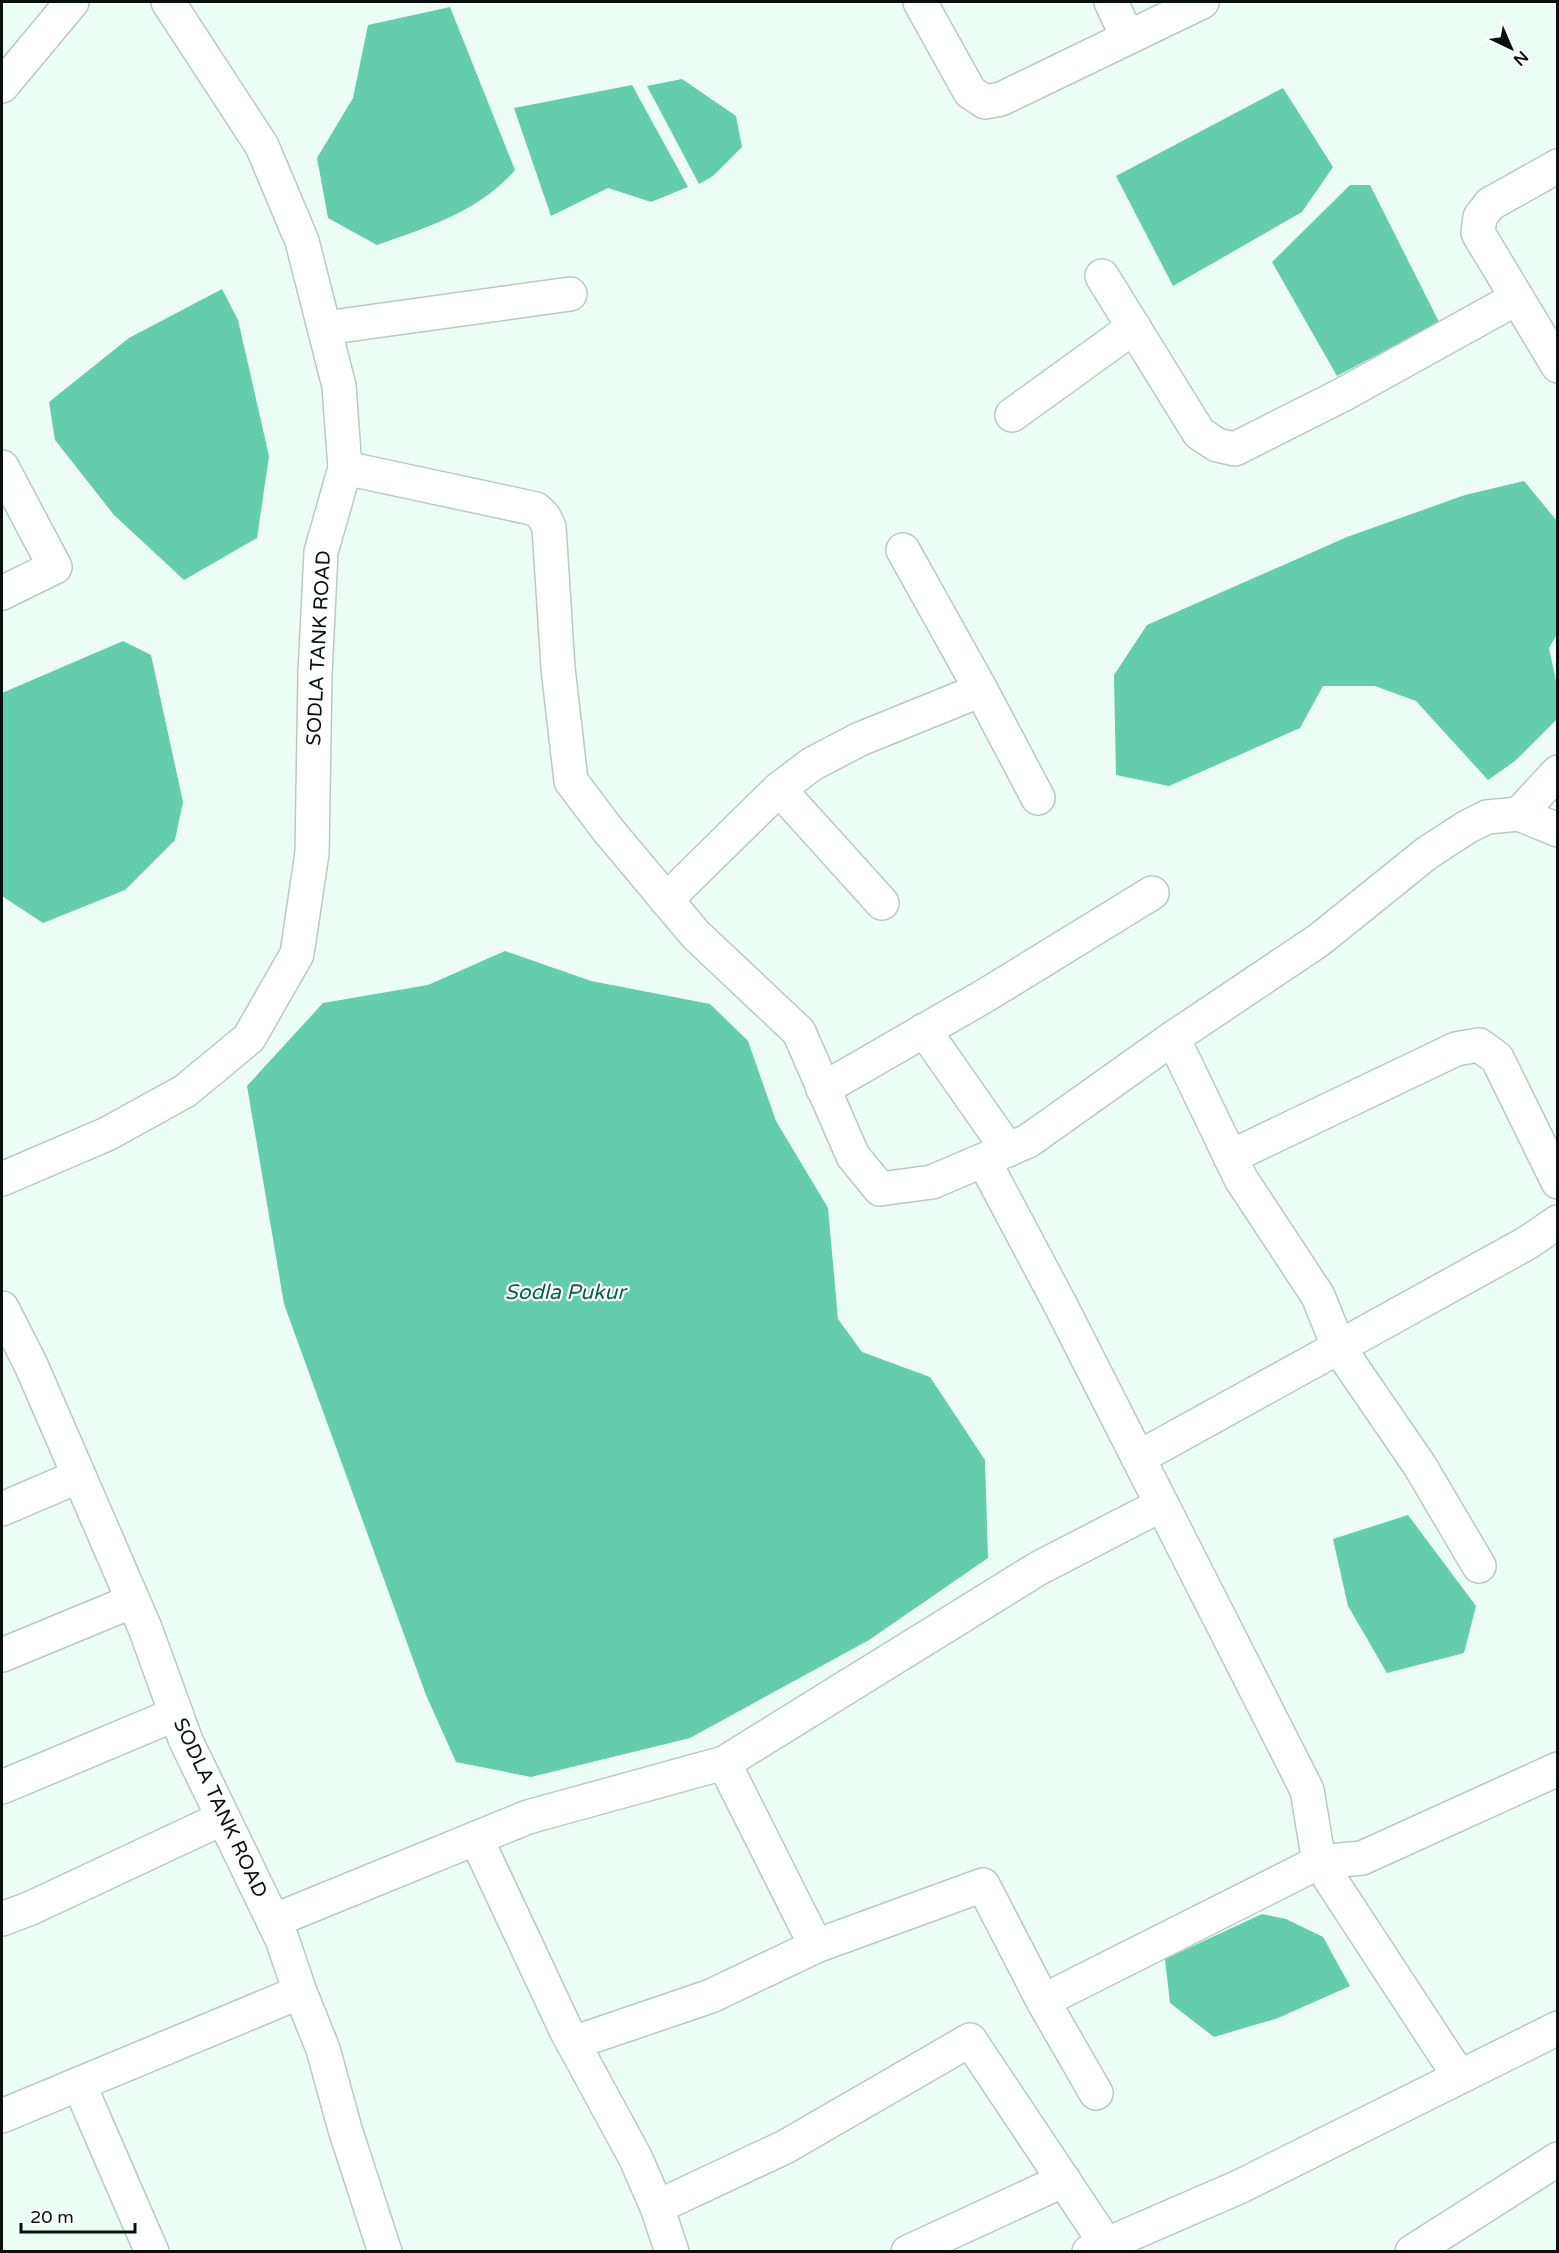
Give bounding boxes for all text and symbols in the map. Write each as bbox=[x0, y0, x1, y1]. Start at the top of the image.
north arrow bbox=[1481, 18, 1541, 78]
text: N bbox=[1509, 46, 1532, 70]
street label: SODLA TANK ROAD bbox=[302, 550, 336, 746]
water label: Sodla Pukur bbox=[505, 1280, 628, 1305]
street label: SODLA TANK ROAD bbox=[168, 1714, 272, 1902]
scale bar bbox=[21, 2196, 135, 2234]
text: 20 m bbox=[30, 2206, 74, 2228]

